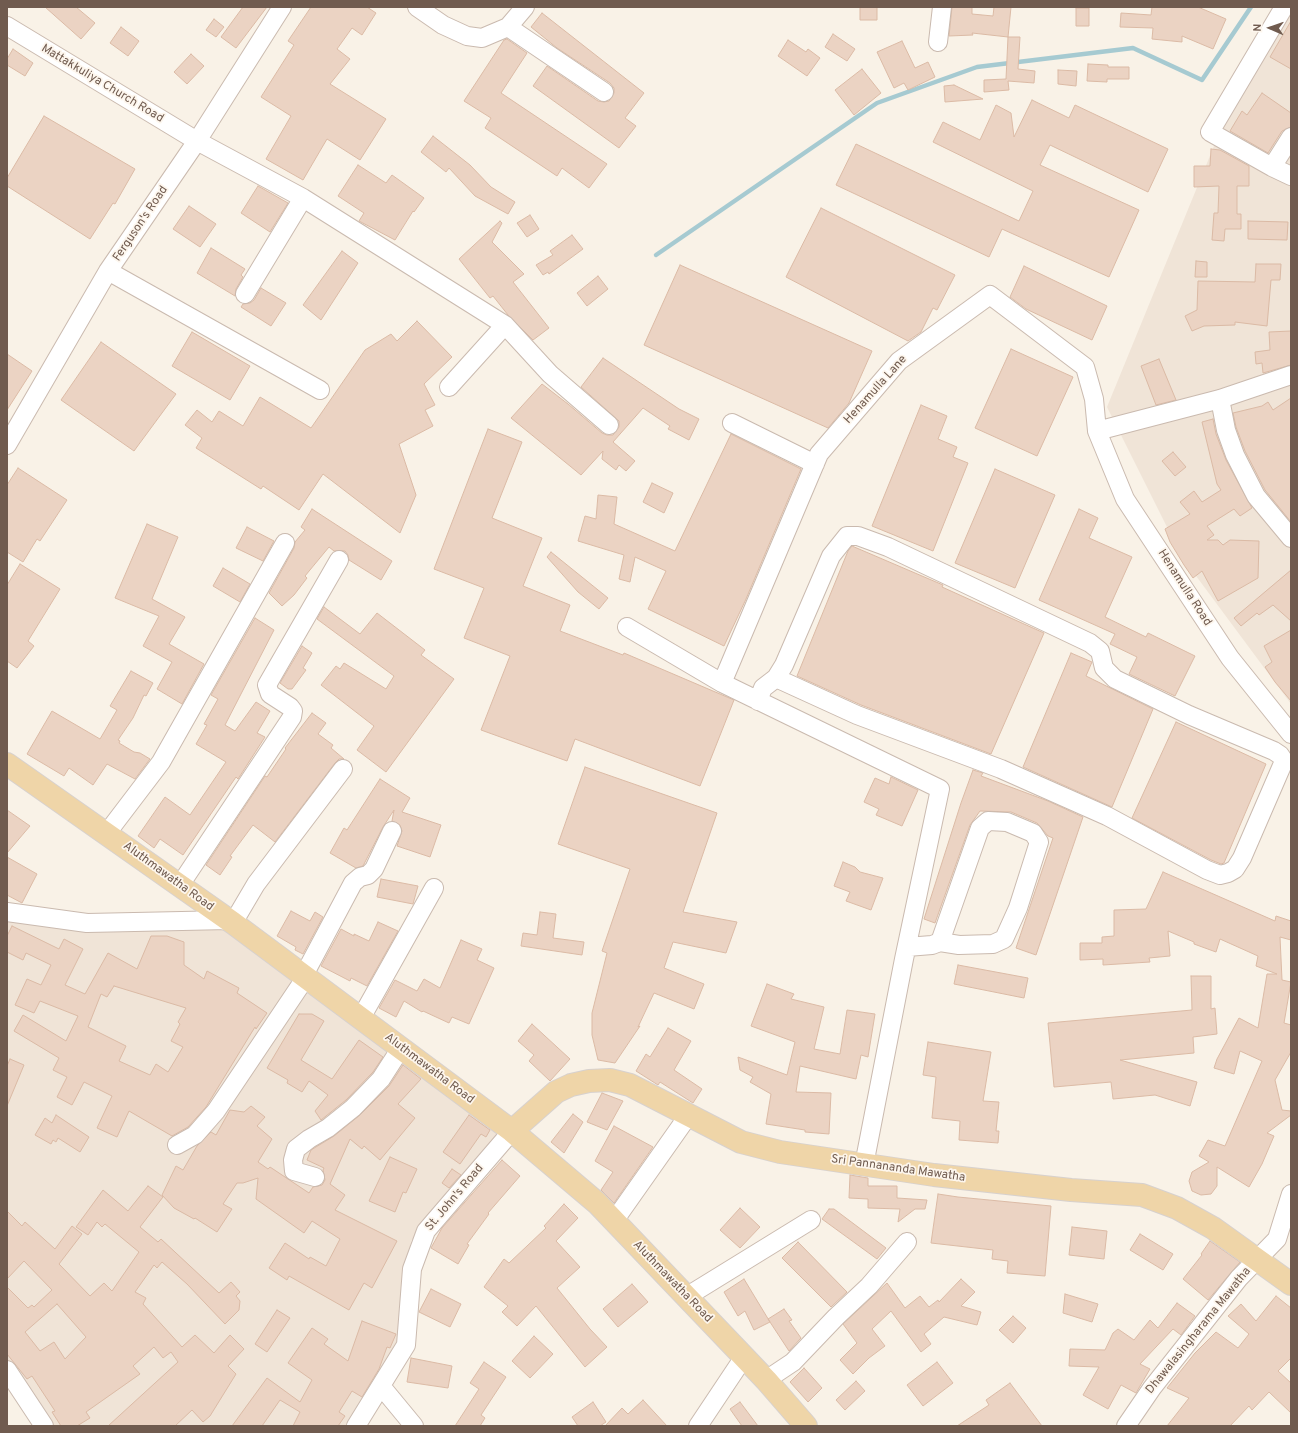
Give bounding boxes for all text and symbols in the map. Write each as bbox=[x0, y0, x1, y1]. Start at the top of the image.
north arrow bbox=[1250, 8, 1290, 48]
text: N bbox=[1251, 23, 1265, 32]
street label: Mattakkuliya Church Road bbox=[38, 42, 166, 126]
street label: Ferguson's Road bbox=[110, 184, 172, 264]
street label: Henamulla Lane bbox=[841, 353, 911, 427]
street label: Henamulla Road bbox=[1154, 547, 1214, 629]
street label: Aluthmawatha Road bbox=[120, 839, 216, 915]
street label: Aluthmawatha Road bbox=[381, 1031, 477, 1107]
street label: Sri Pannananda Mawatha bbox=[830, 1152, 966, 1186]
street label: St. John's Road bbox=[423, 1162, 487, 1234]
street label: Aluthmawatha Road bbox=[629, 1238, 715, 1326]
street label: Dhawalasingharama Mawatha bbox=[1143, 1265, 1255, 1397]

